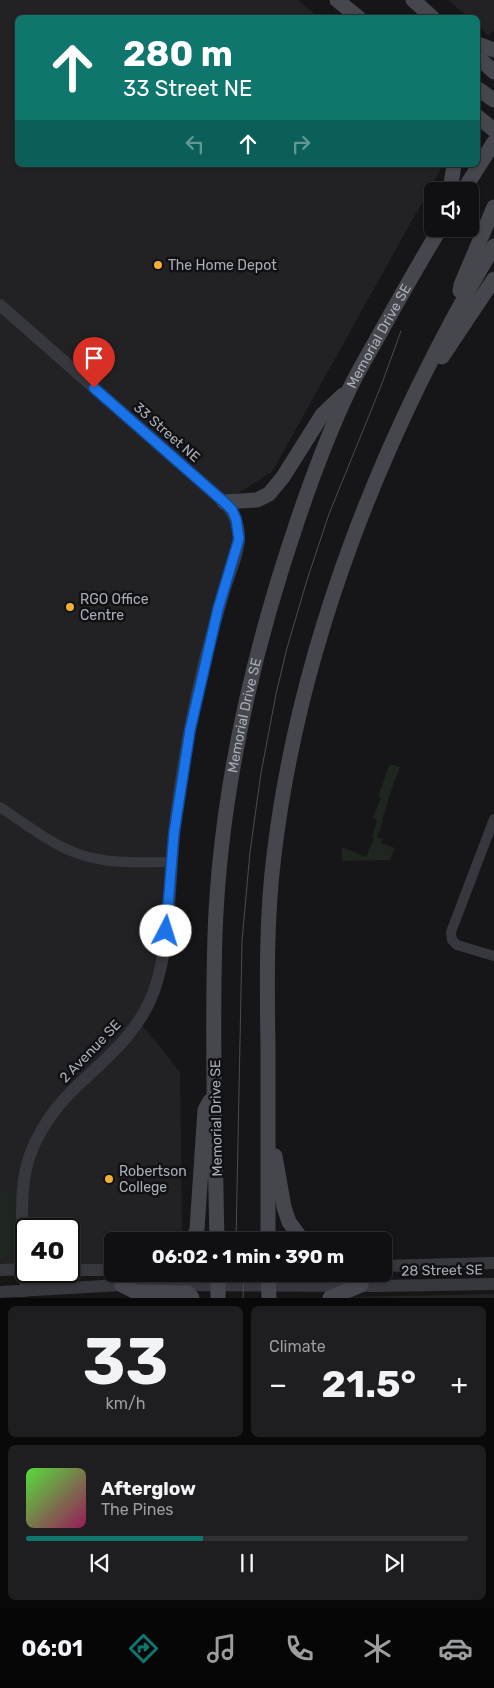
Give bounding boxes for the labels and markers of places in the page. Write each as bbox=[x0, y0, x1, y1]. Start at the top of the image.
place label: The Home Depot bbox=[168, 257, 277, 274]
marker: The Home Depot bbox=[152, 259, 164, 271]
pin bbox=[73, 337, 115, 388]
place label: RGO Office Centre bbox=[80, 591, 149, 624]
marker: RGO Office Centre bbox=[64, 601, 76, 613]
place label: Robertson College bbox=[119, 1163, 187, 1196]
marker: Robertson College bbox=[103, 1173, 115, 1185]

